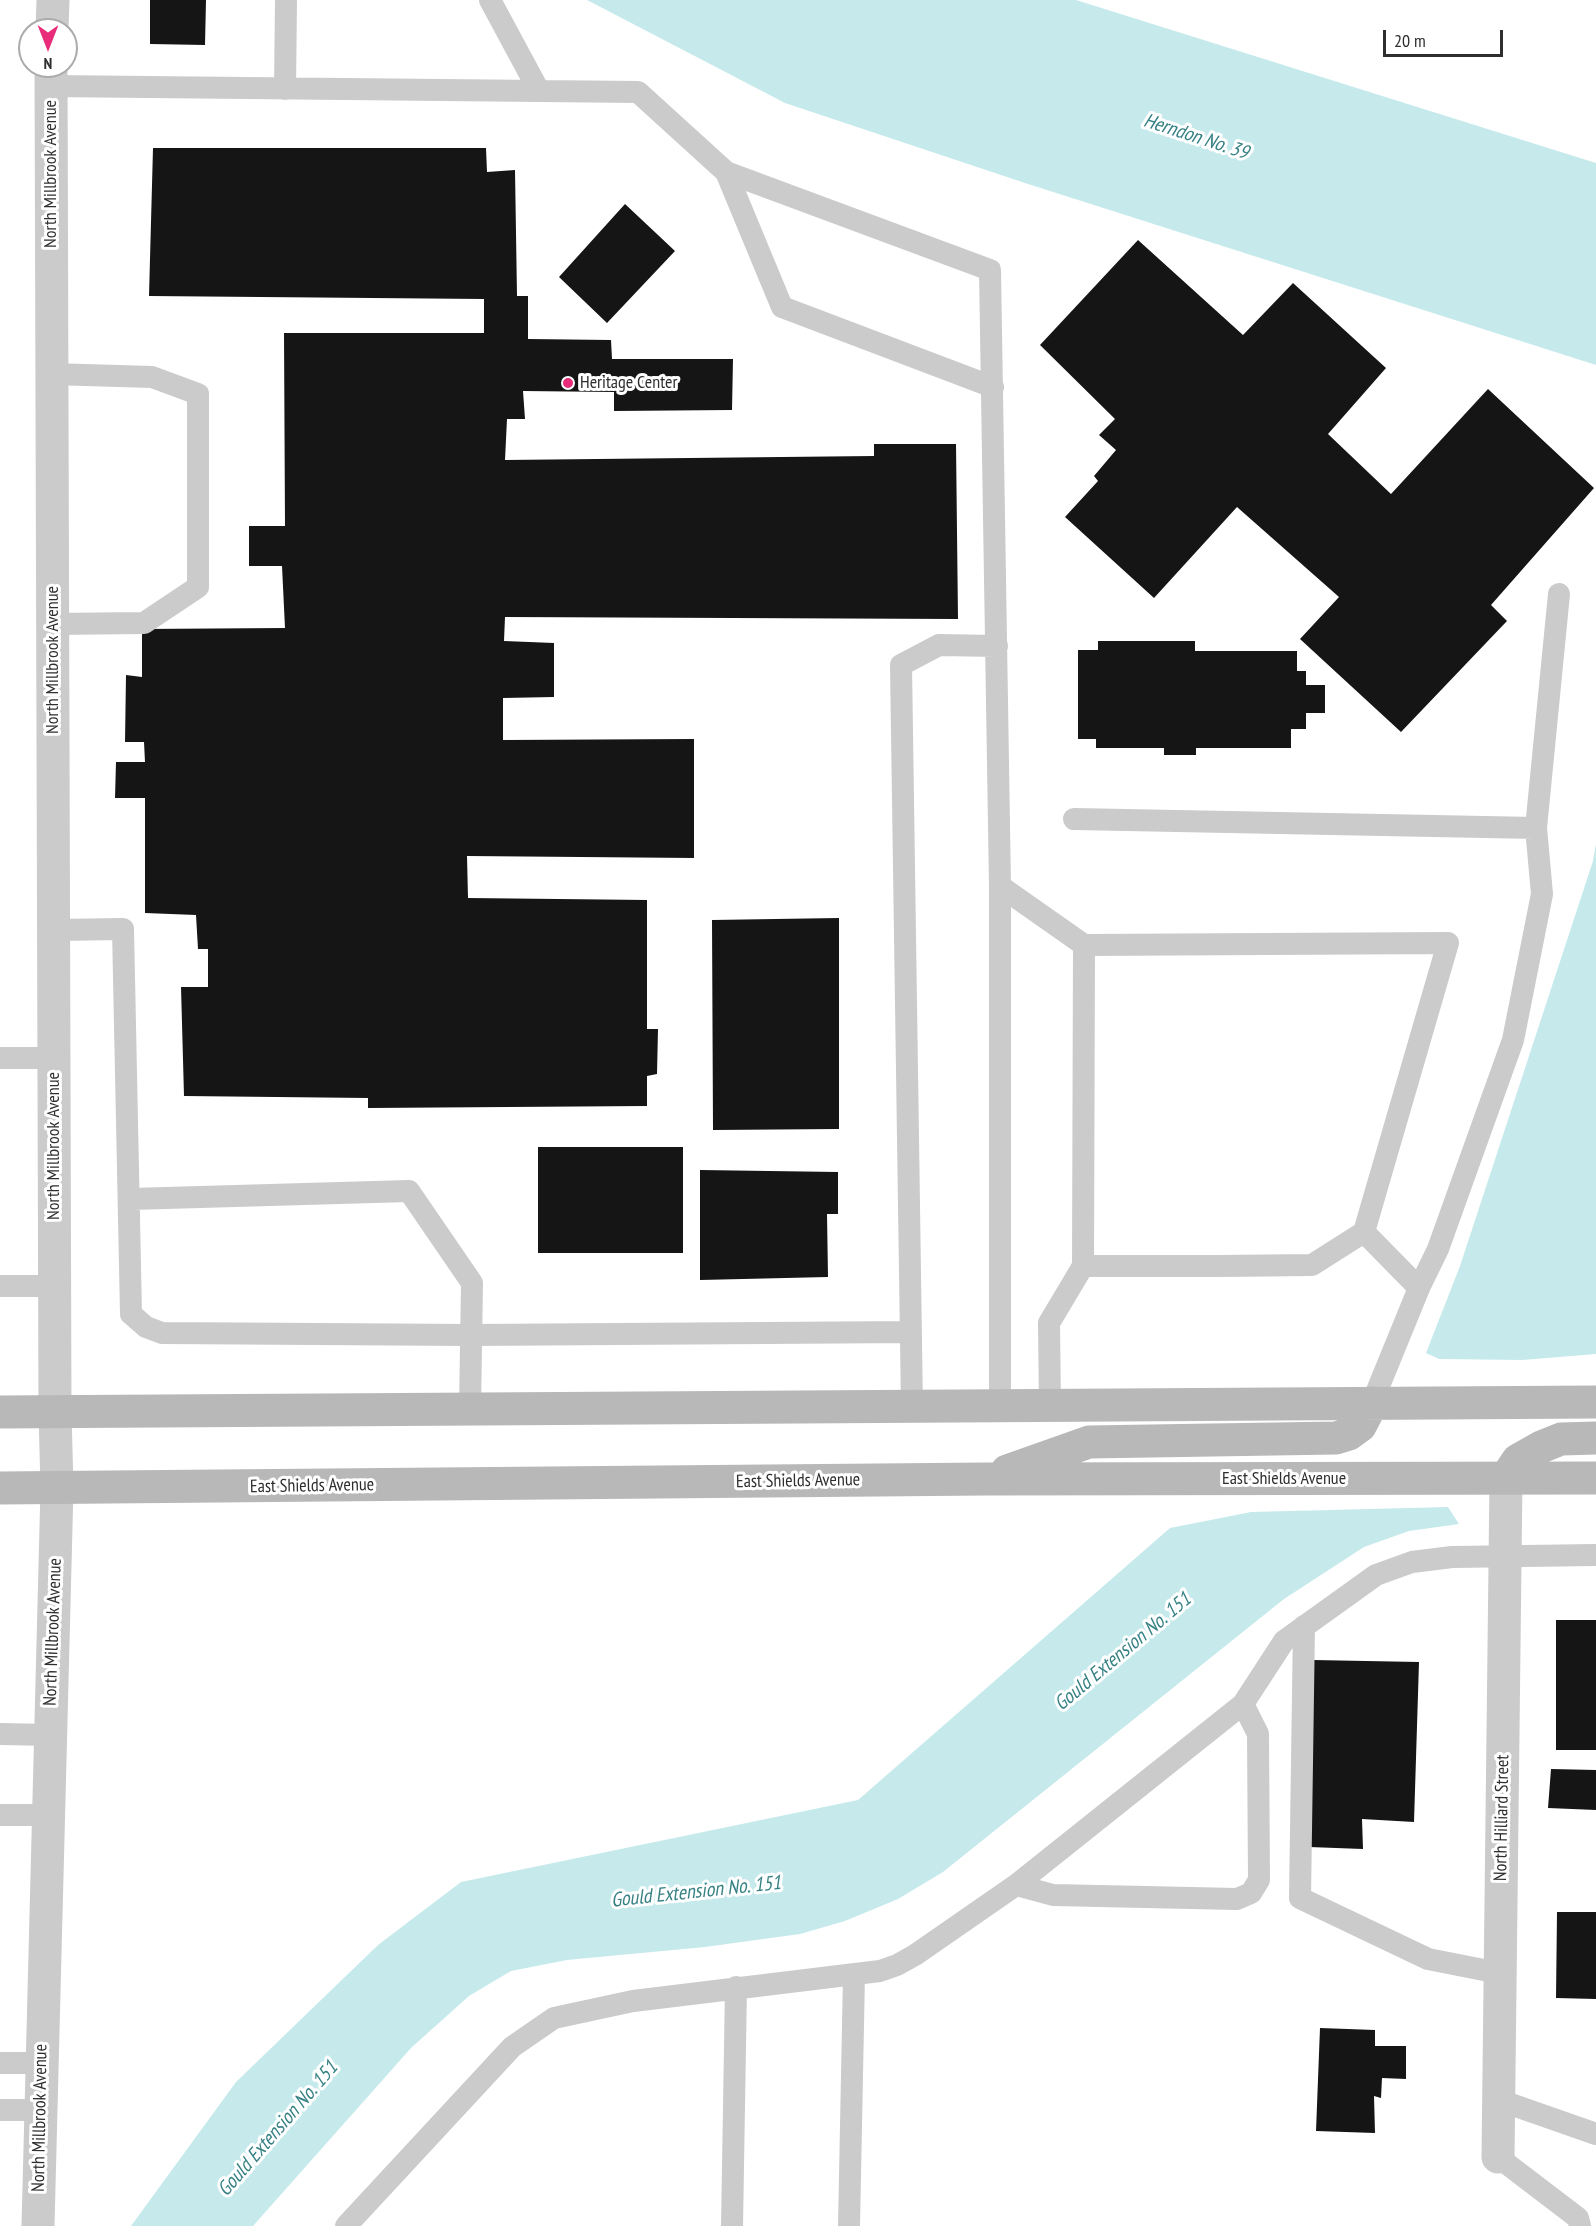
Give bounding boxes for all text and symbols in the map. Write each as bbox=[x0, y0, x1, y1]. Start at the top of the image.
north arrow bbox=[18, 18, 78, 78]
scale bar bbox=[1386, 18, 1506, 56]
text: 20 m bbox=[1394, 29, 1426, 52]
text: N bbox=[44, 54, 52, 74]
street label: North Millbrook Avenue bbox=[40, 100, 62, 248]
water label: Herndon No. 39 bbox=[1141, 109, 1251, 165]
place label: Heritage Center bbox=[580, 372, 677, 394]
marker: Heritage Center bbox=[561, 376, 575, 390]
street label: North Millbrook Avenue bbox=[42, 586, 64, 734]
street label: North Millbrook Avenue bbox=[43, 1072, 65, 1220]
street label: East Shields Avenue bbox=[1222, 1468, 1346, 1490]
street label: East Shields Avenue bbox=[736, 1469, 860, 1493]
street label: East Shields Avenue bbox=[250, 1474, 374, 1498]
street label: North Millbrook Avenue bbox=[40, 1558, 66, 1706]
water label: Gould Extension No. 151 bbox=[1050, 1588, 1196, 1716]
street label: North Hilliard Street bbox=[1490, 1755, 1514, 1881]
water label: Gould Extension No. 151 bbox=[610, 1871, 782, 1913]
street label: North Millbrook Avenue bbox=[28, 2044, 52, 2192]
water label: Gould Extension No. 151 bbox=[213, 2057, 343, 2201]

